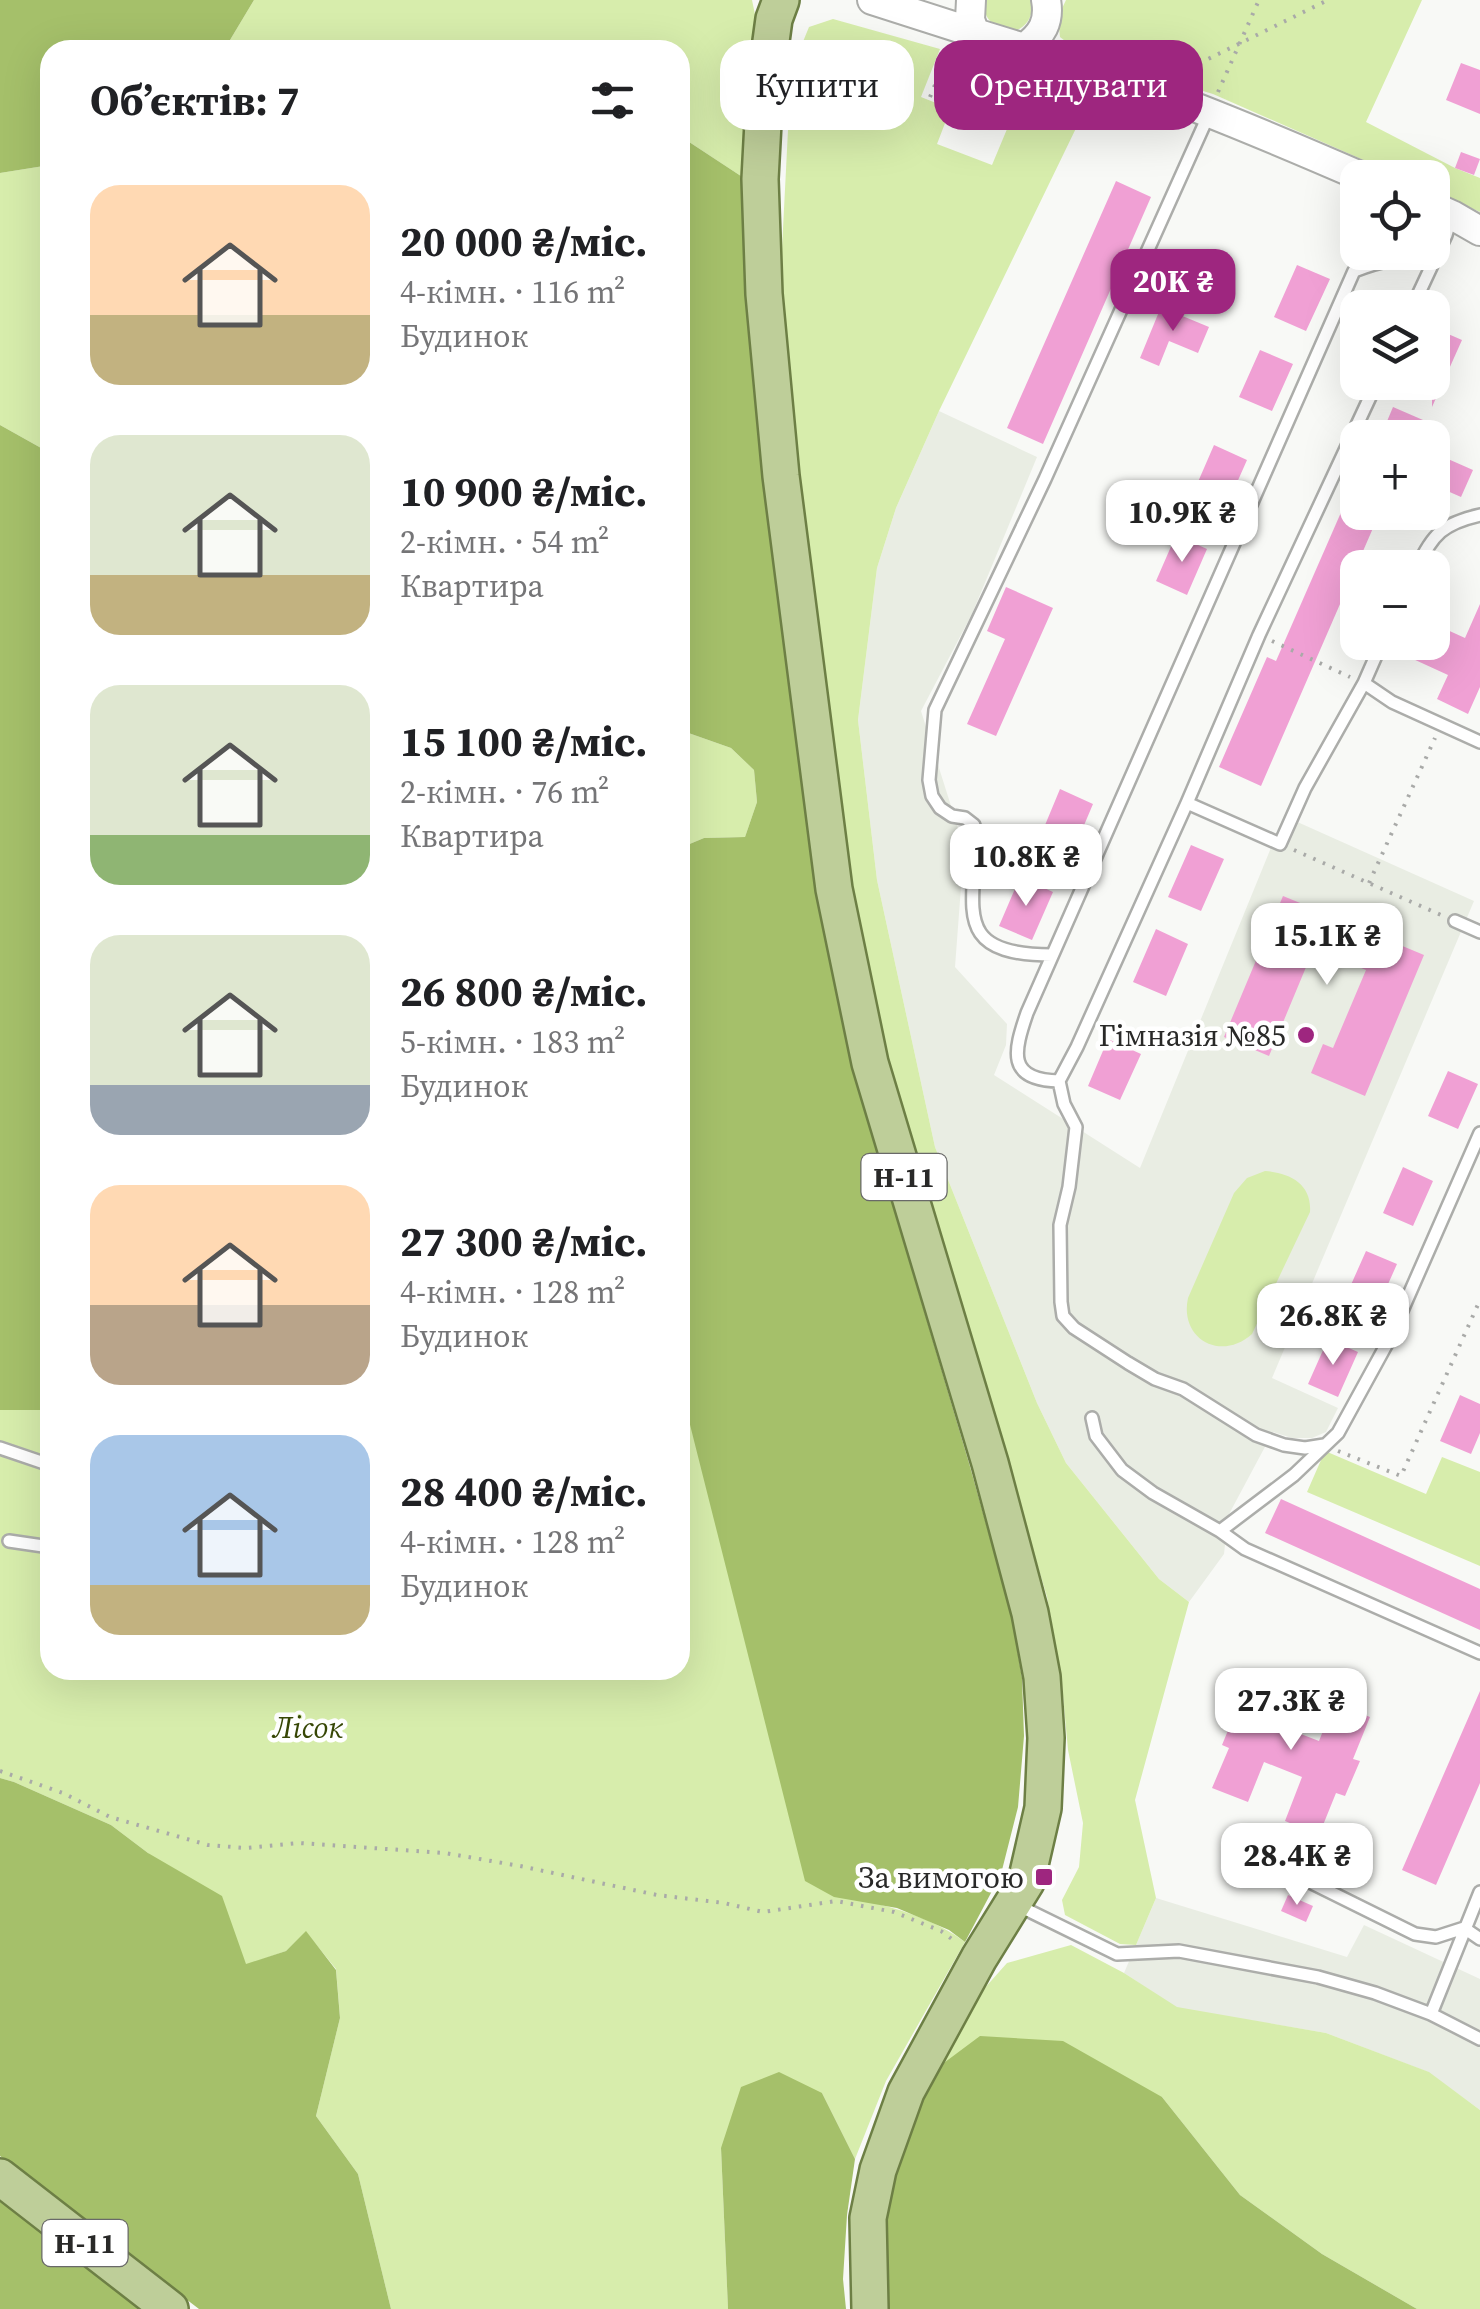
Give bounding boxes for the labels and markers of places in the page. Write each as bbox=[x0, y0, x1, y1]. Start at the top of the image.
pin: 20K ₴ bbox=[1103, 249, 1243, 334]
pin: 10.9K ₴ bbox=[1090, 480, 1274, 565]
pin: 10.8K ₴ bbox=[934, 824, 1118, 909]
pin: 15.1K ₴ bbox=[1235, 903, 1419, 988]
place label: Гімназія №85 bbox=[1099, 1015, 1286, 1056]
marker: Гімназія №85 bbox=[1295, 1024, 1317, 1046]
pin: 26.8K ₴ bbox=[1241, 1283, 1425, 1368]
pin: 27.3K ₴ bbox=[1199, 1668, 1383, 1753]
pin: 28.4K ₴ bbox=[1205, 1823, 1389, 1908]
place label: За вимогою bbox=[858, 1857, 1024, 1898]
marker: За вимогою bbox=[1033, 1866, 1055, 1888]

